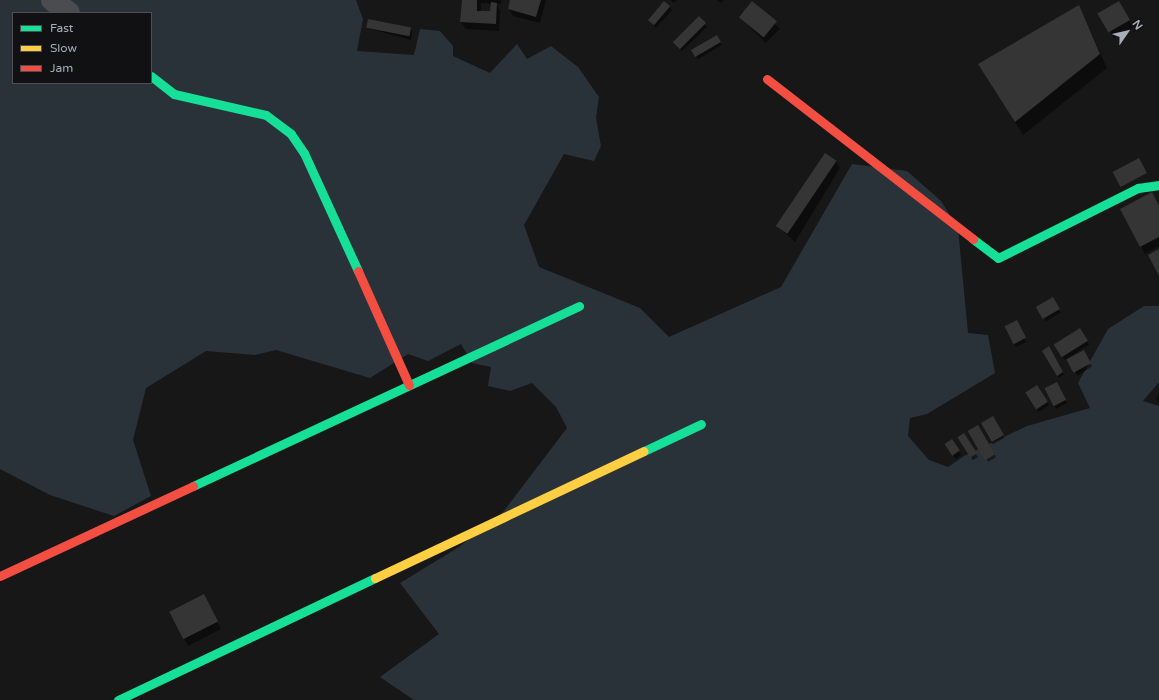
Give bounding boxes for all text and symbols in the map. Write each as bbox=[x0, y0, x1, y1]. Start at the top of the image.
legend bbox=[12, 12, 152, 84]
north arrow bbox=[1107, 12, 1147, 52]
text: N bbox=[1130, 18, 1145, 32]
text: Fast bbox=[50, 21, 73, 35]
text: Slow bbox=[50, 41, 77, 55]
text: Jam bbox=[50, 61, 73, 75]

